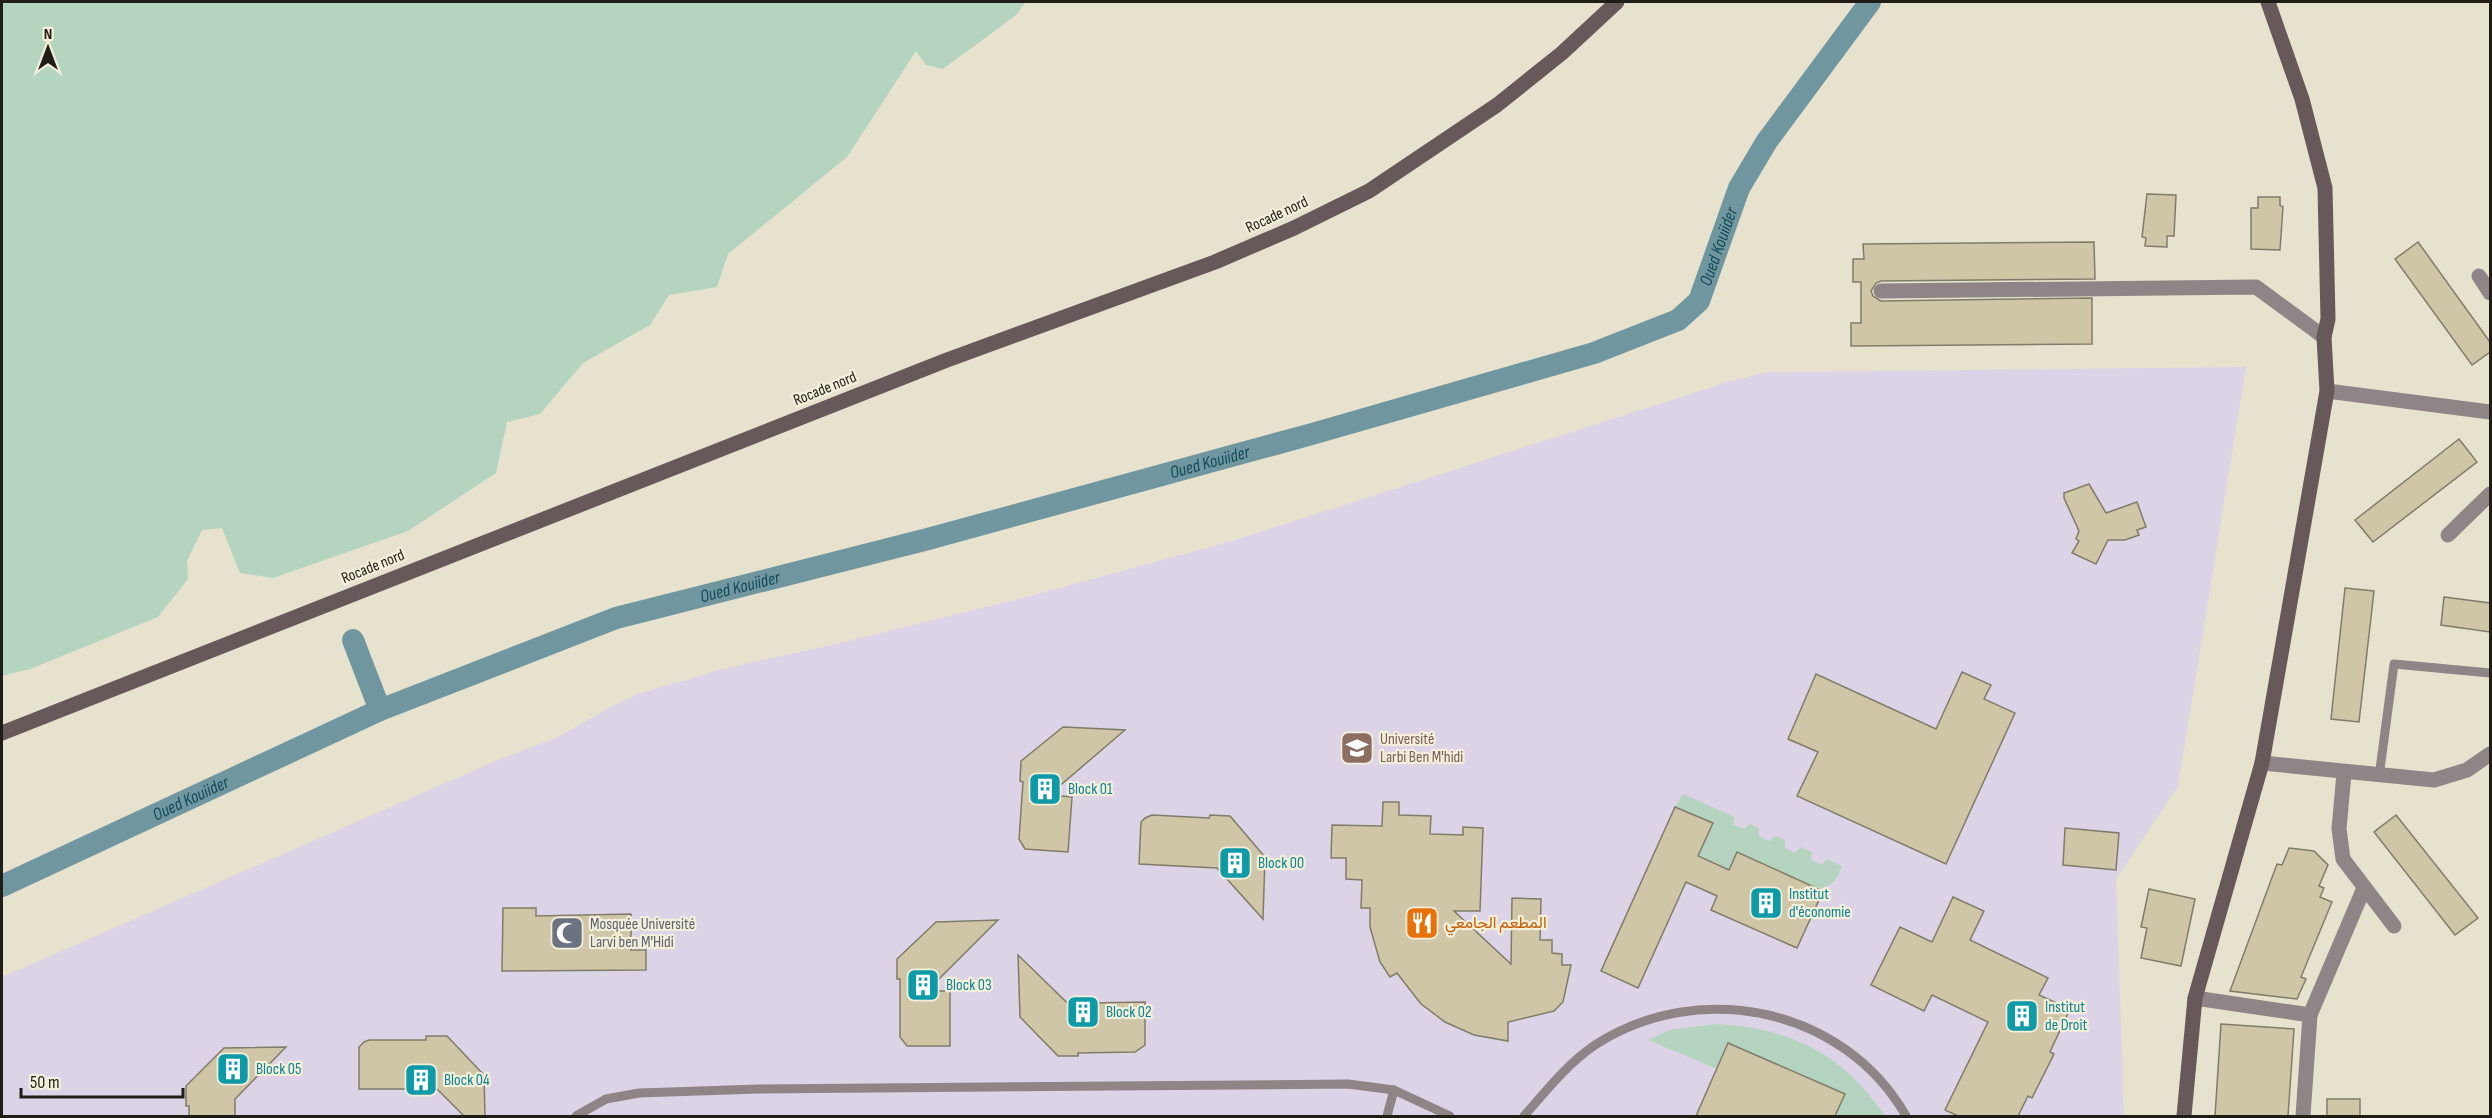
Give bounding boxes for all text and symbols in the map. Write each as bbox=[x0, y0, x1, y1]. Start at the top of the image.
north arrow bbox=[18, 18, 78, 78]
text: N bbox=[44, 25, 52, 44]
street label: Rocade nord bbox=[1243, 192, 1311, 238]
water label: Oued Kouiider bbox=[1695, 204, 1742, 289]
street label: Rocade nord bbox=[791, 368, 859, 410]
water label: Oued Kouiider bbox=[1167, 441, 1253, 483]
street label: Rocade nord bbox=[339, 546, 407, 588]
water label: Oued Kouiider bbox=[698, 566, 783, 607]
school or university icon: Université Larbi Ben M'hidi bbox=[1339, 730, 1375, 766]
place label: Université Larbi Ben M'hidi bbox=[1380, 730, 1463, 767]
water label: Oued Kouiider bbox=[149, 771, 233, 825]
building icon: Block 01 bbox=[1027, 771, 1063, 807]
place label: Block 01 bbox=[1068, 780, 1113, 799]
building icon: Block 00 bbox=[1217, 845, 1253, 881]
place label: Block 00 bbox=[1258, 854, 1304, 873]
building icon: Institut d'économie bbox=[1748, 885, 1784, 921]
place label: Institut d'économie bbox=[1789, 885, 1851, 922]
restaurant icon: المطعم الجامعي bbox=[1404, 905, 1440, 941]
place label: المطعم الجامعي bbox=[1445, 914, 1547, 936]
mosque icon: Mosquée Université Larvi ben M'Hidi bbox=[549, 915, 585, 951]
place label: Mosquée Université Larvi ben M'Hidi bbox=[590, 915, 695, 952]
building icon: Block 03 bbox=[905, 967, 941, 1003]
place label: Block 03 bbox=[946, 976, 992, 995]
building icon: Block 02 bbox=[1065, 994, 1101, 1030]
building icon: Institut de Droit bbox=[2004, 998, 2040, 1034]
place label: Institut de Droit bbox=[2045, 998, 2087, 1035]
place label: Block 02 bbox=[1106, 1003, 1152, 1022]
building icon: Block 05 bbox=[215, 1051, 251, 1087]
place label: Block 05 bbox=[256, 1060, 301, 1079]
scale bar bbox=[21, 1061, 183, 1099]
building icon: Block 04 bbox=[403, 1062, 439, 1098]
place label: Block 04 bbox=[444, 1071, 490, 1090]
text: 50 m bbox=[30, 1072, 60, 1093]

